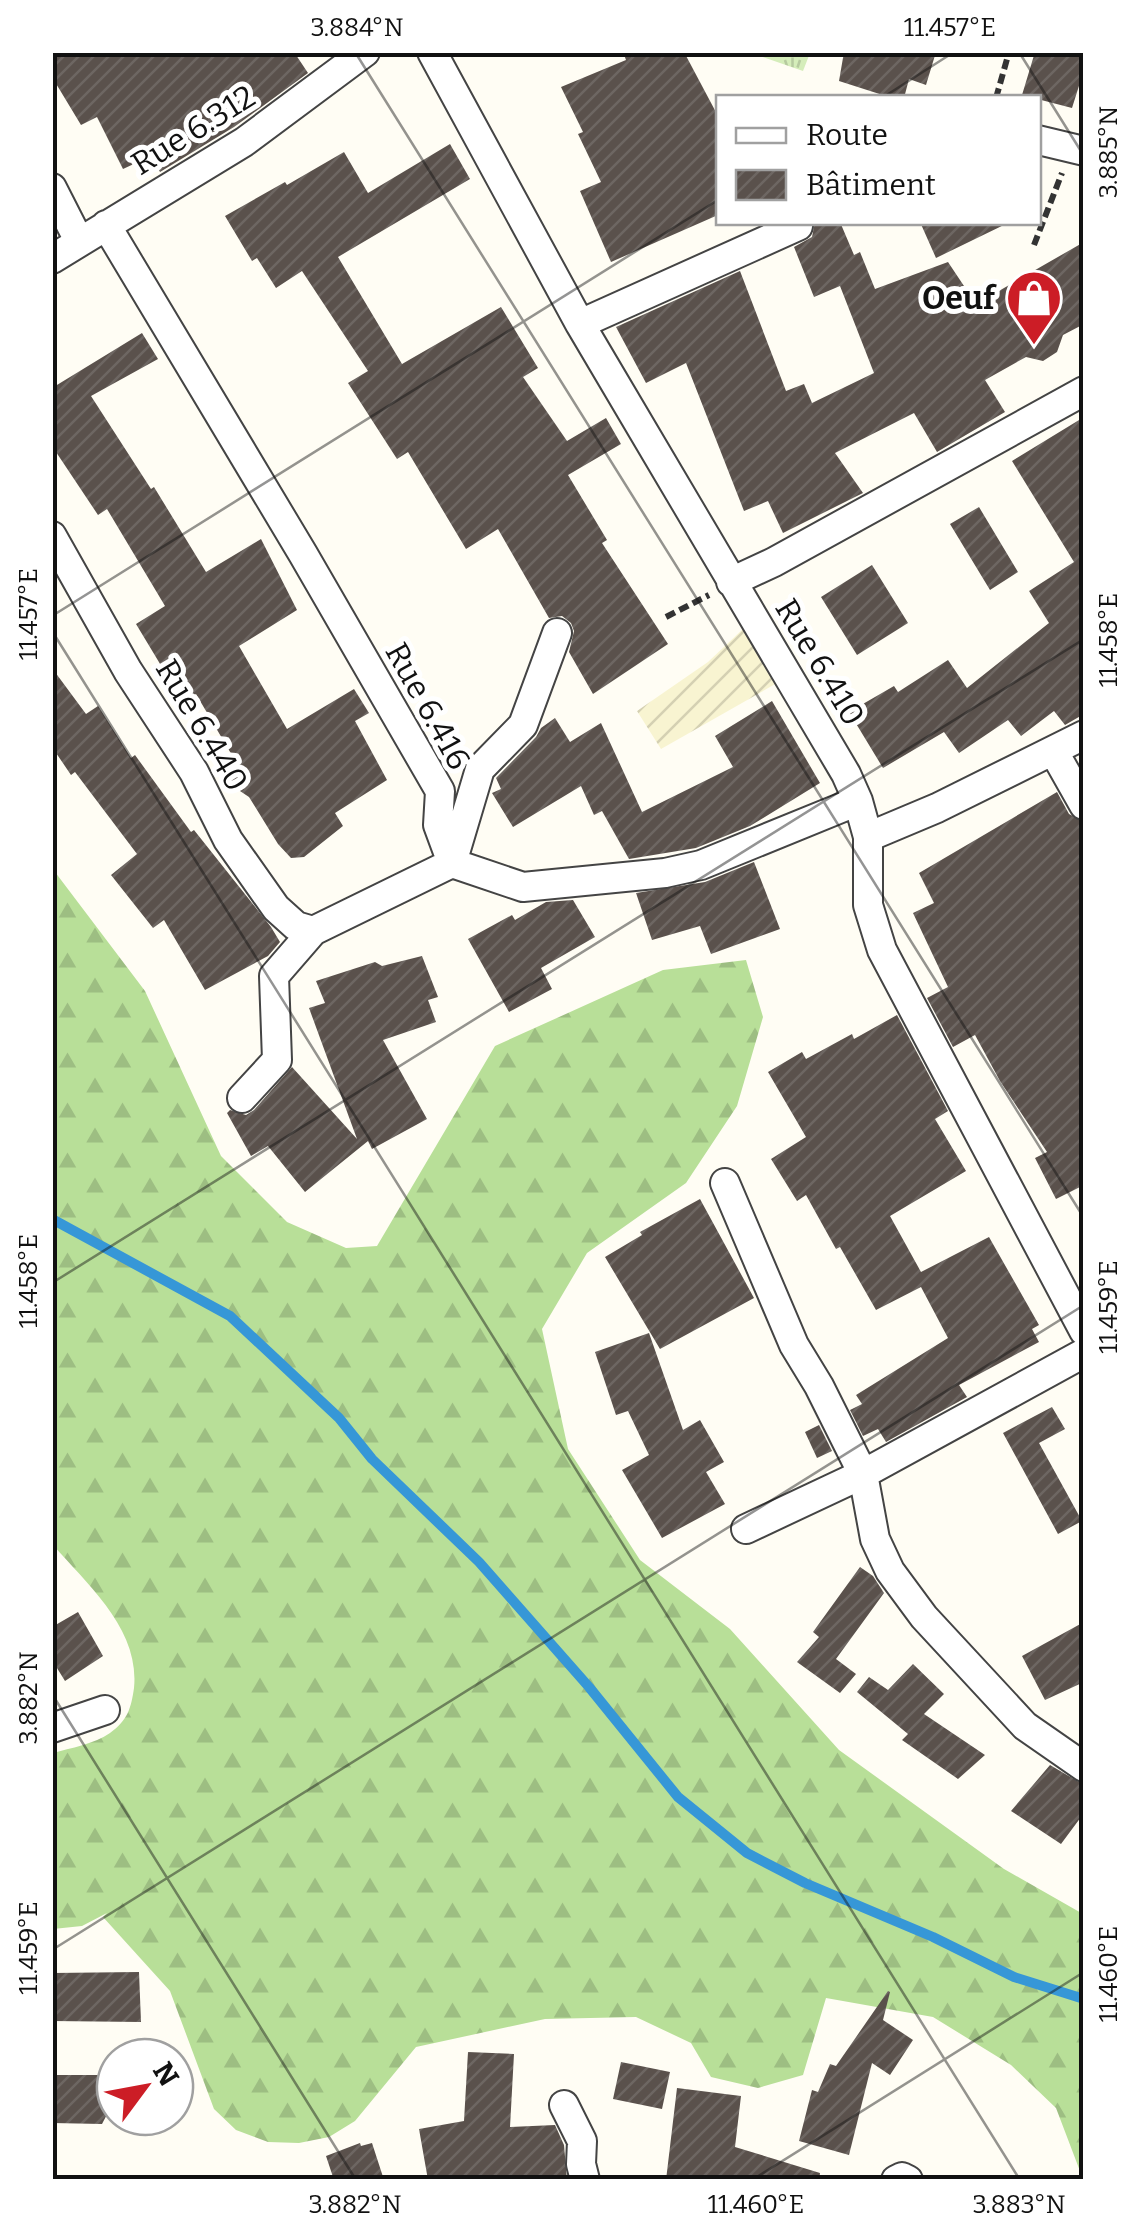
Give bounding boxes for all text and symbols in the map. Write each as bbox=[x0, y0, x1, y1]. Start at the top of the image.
text: 3.884°N bbox=[311, 13, 403, 43]
text: 11.457°E bbox=[904, 13, 996, 43]
street label: Rue 6.312 bbox=[124, 77, 262, 183]
legend bbox=[716, 95, 1041, 225]
text: 3.885°N bbox=[1094, 106, 1124, 198]
text: Route bbox=[806, 117, 888, 153]
text: Bâtiment bbox=[806, 167, 936, 203]
shop icon: Oeuf bbox=[1004, 268, 1064, 347]
place label: Oeuf bbox=[922, 279, 997, 317]
text: 11.457°E bbox=[14, 568, 44, 660]
street label: Rue 6.410 bbox=[767, 592, 873, 732]
text: 11.458°E bbox=[1094, 593, 1124, 687]
street label: Rue 6.416 bbox=[378, 636, 478, 776]
street label: Rue 6.440 bbox=[148, 652, 256, 798]
text: 11.458°E bbox=[14, 1234, 44, 1328]
text: 11.459°E bbox=[1094, 1260, 1124, 1354]
text: 3.882°N bbox=[14, 1651, 44, 1745]
text: 11.459°E bbox=[14, 1901, 44, 1995]
text: 11.460°E bbox=[1094, 1926, 1124, 2022]
north arrow bbox=[95, 2037, 195, 2137]
text: N bbox=[146, 2056, 185, 2092]
text: 3.882°N bbox=[308, 2190, 402, 2220]
text: 11.460°E bbox=[708, 2190, 804, 2220]
text: 3.883°N bbox=[972, 2190, 1066, 2220]

